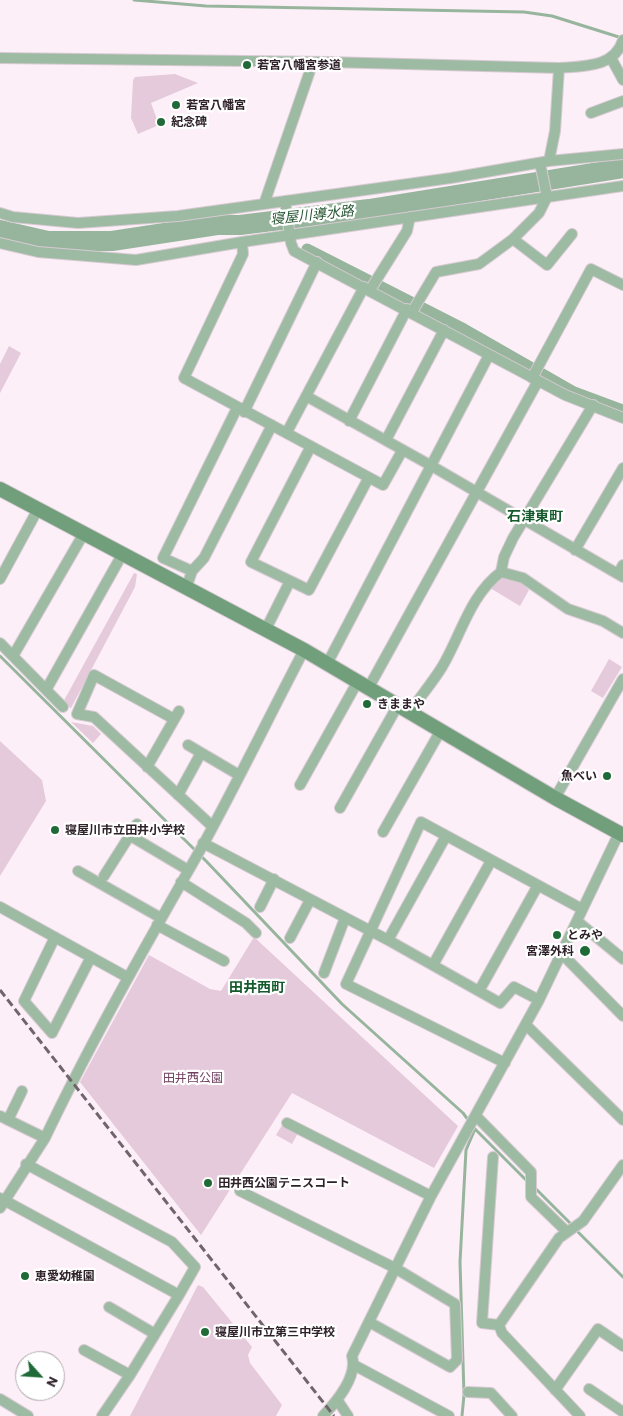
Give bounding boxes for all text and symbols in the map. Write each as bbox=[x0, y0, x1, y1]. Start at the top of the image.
place label: 若宮八幡宮参道 bbox=[257, 58, 341, 72]
marker: 若宮八幡宮参道 bbox=[241, 59, 253, 71]
place label: 若宮八幡宮 bbox=[186, 98, 246, 112]
marker: 若宮八幡宮 bbox=[170, 99, 182, 111]
place label: 紀念碑 bbox=[171, 115, 207, 129]
marker: 紀念碑 bbox=[155, 116, 167, 128]
water label: 寝屋川導水路 bbox=[269, 202, 355, 228]
district label: 石津東町 bbox=[507, 508, 563, 524]
place label: きままや bbox=[377, 697, 425, 711]
marker: きままや bbox=[361, 698, 373, 710]
place label: 魚べい bbox=[561, 769, 597, 783]
marker: 魚べい bbox=[601, 770, 613, 782]
place label: 寝屋川市立田井小学校 bbox=[65, 823, 185, 837]
marker: 寝屋川市立田井小学校 bbox=[49, 824, 61, 836]
place label: とみや bbox=[567, 928, 603, 942]
marker: とみや bbox=[551, 929, 563, 941]
place label: 宮澤外科 bbox=[526, 944, 574, 958]
marker: 宮澤外科 bbox=[578, 944, 592, 958]
district label: 田井西町 bbox=[229, 979, 285, 995]
park label: 田井西公園 bbox=[163, 1071, 223, 1085]
place label: 田井西公園テニスコート bbox=[218, 1176, 350, 1190]
marker: 田井西公園テニスコート bbox=[202, 1177, 214, 1189]
place label: 恵愛幼稚園 bbox=[35, 1269, 95, 1283]
marker: 恵愛幼稚園 bbox=[19, 1270, 31, 1282]
place label: 寝屋川市立第三中学校 bbox=[215, 1325, 335, 1339]
marker: 寝屋川市立第三中学校 bbox=[199, 1326, 211, 1338]
north arrow bbox=[15, 1351, 65, 1401]
text: N bbox=[43, 1374, 63, 1390]

